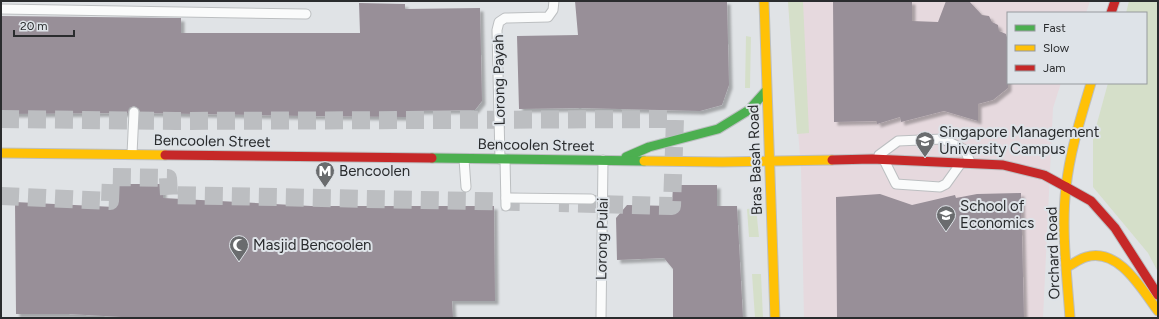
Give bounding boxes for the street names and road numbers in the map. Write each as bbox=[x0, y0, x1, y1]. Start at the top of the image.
street label: Lorong Payah bbox=[489, 34, 509, 126]
street label: Bras Basah Road bbox=[744, 104, 766, 216]
street label: Bencoolen Street bbox=[153, 131, 271, 151]
street label: Bencoolen Street bbox=[477, 135, 595, 155]
street label: Lorong Pulai bbox=[592, 198, 612, 280]
street label: Orchard Road bbox=[1042, 206, 1064, 300]

